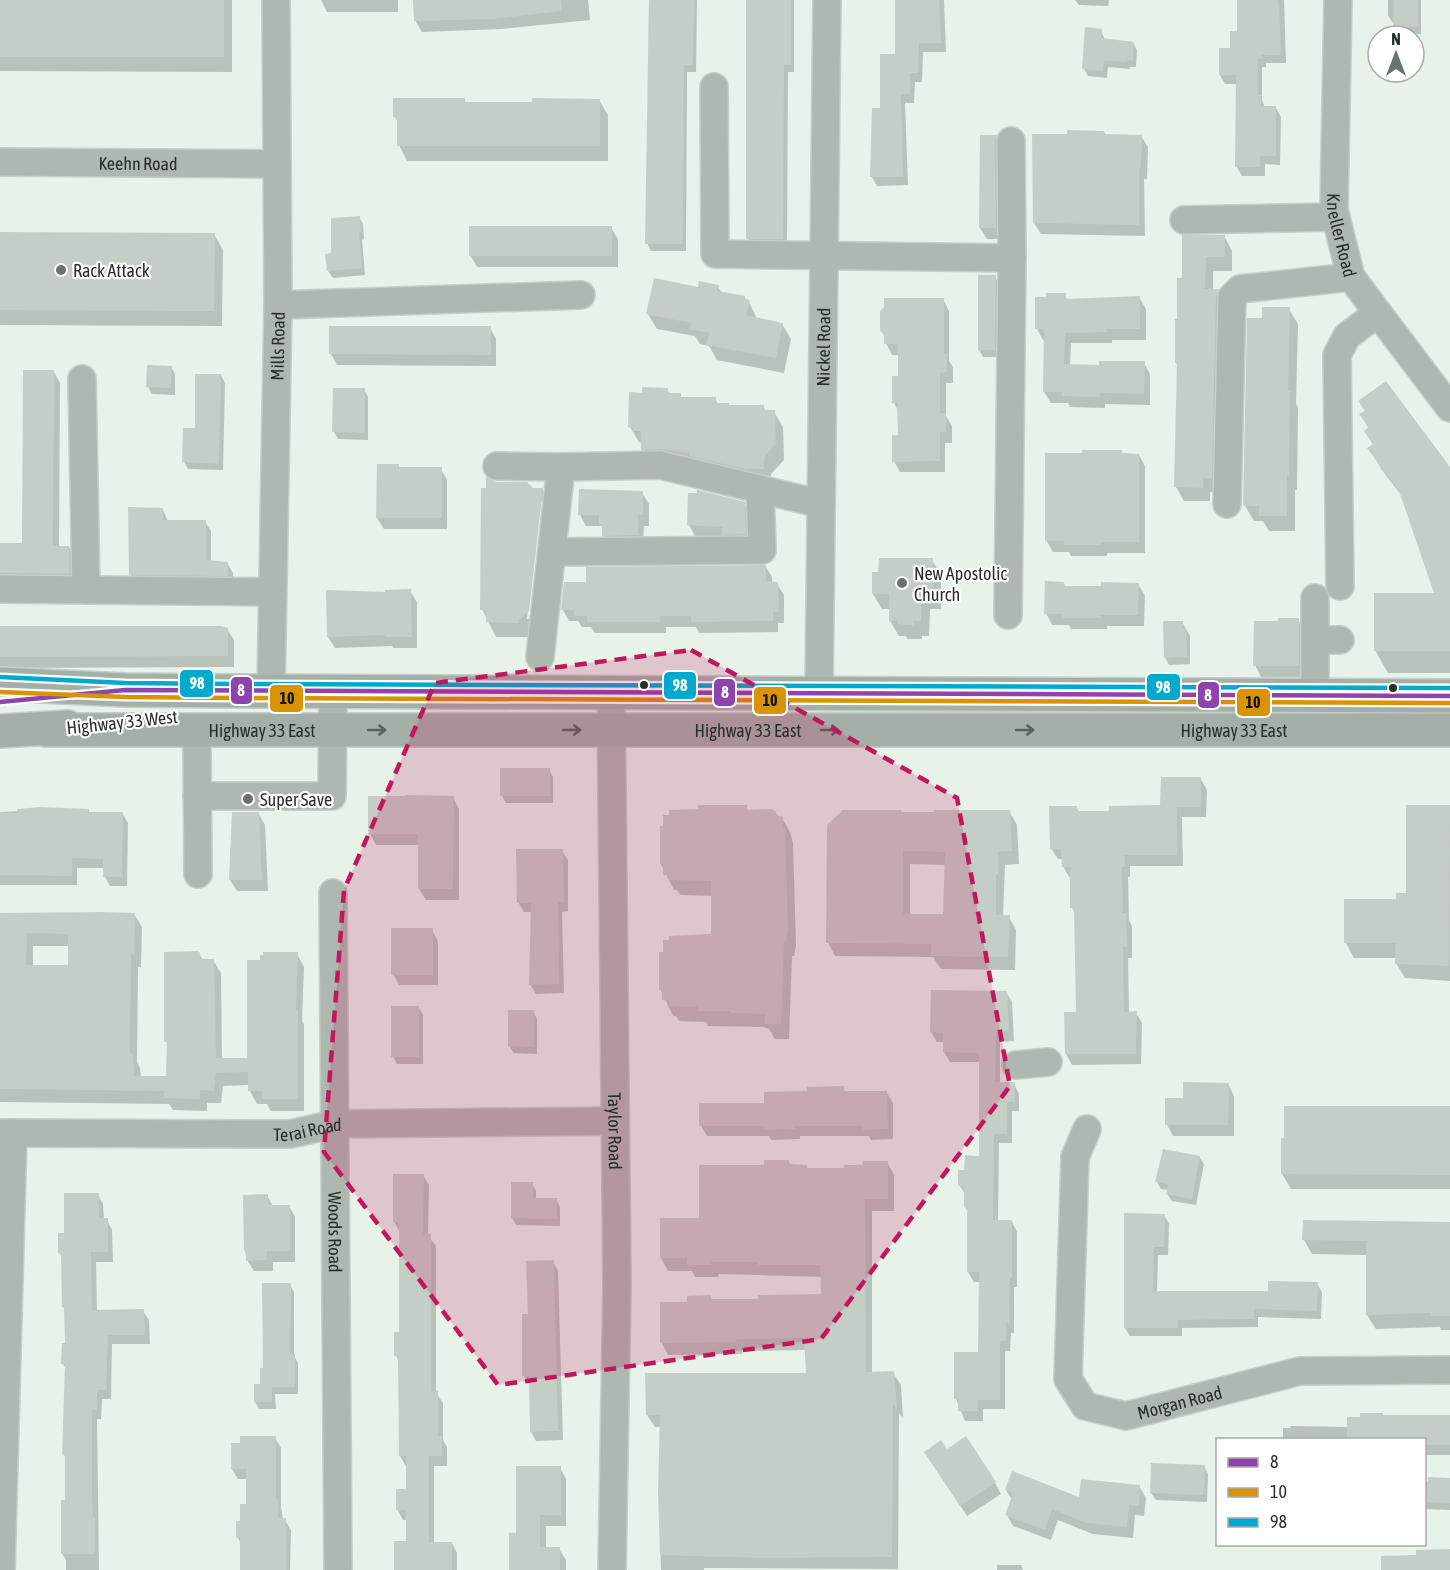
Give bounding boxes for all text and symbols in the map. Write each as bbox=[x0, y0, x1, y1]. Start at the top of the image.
north arrow bbox=[1366, 24, 1426, 84]
text: N bbox=[1391, 30, 1401, 48]
street label: Keehn Road bbox=[98, 152, 178, 174]
street label: Kneller Road bbox=[1323, 193, 1361, 279]
place label: Rack Attack bbox=[73, 260, 150, 281]
marker: Rack Attack bbox=[54, 263, 68, 277]
street label: Nickel Road bbox=[812, 307, 834, 387]
street label: Mills Road bbox=[266, 311, 288, 381]
place label: New Apostolic Church bbox=[914, 563, 1007, 605]
marker: New Apostolic Church bbox=[895, 576, 909, 590]
line badge: 98 bbox=[179, 669, 214, 698]
line badge: 98 bbox=[663, 671, 697, 700]
line badge: 98 bbox=[1146, 673, 1181, 701]
text: 98 bbox=[189, 674, 205, 692]
line badge: 8 bbox=[230, 676, 253, 705]
text: 98 bbox=[672, 676, 688, 694]
line badge: 8 bbox=[713, 678, 736, 707]
text: 98 bbox=[1155, 678, 1171, 696]
unlabelled marker bbox=[638, 679, 650, 691]
text: 8 bbox=[237, 681, 245, 699]
line badge: 8 bbox=[1197, 681, 1220, 709]
unlabelled marker bbox=[1387, 682, 1399, 694]
text: 8 bbox=[721, 683, 729, 701]
line badge: 10 bbox=[269, 684, 304, 713]
line badge: 10 bbox=[753, 686, 787, 715]
text: 8 bbox=[1204, 686, 1212, 704]
line badge: 10 bbox=[1236, 688, 1271, 717]
text: 10 bbox=[279, 689, 295, 707]
text: 10 bbox=[762, 691, 778, 709]
text: 10 bbox=[1245, 693, 1261, 711]
street label: Highway 33 West bbox=[65, 706, 179, 738]
street label: Highway 33 East bbox=[209, 720, 315, 741]
street label: Highway 33 East bbox=[695, 720, 801, 741]
street label: Highway 33 East bbox=[1181, 720, 1287, 741]
one-way arrow bbox=[367, 724, 387, 736]
one-way arrow bbox=[562, 724, 582, 736]
one-way arrow bbox=[820, 724, 840, 736]
one-way arrow bbox=[1015, 724, 1035, 736]
place label: Super Save bbox=[260, 789, 332, 810]
marker: Super Save bbox=[241, 792, 255, 806]
street label: Taylor Road bbox=[605, 1092, 626, 1170]
street label: Terai Road bbox=[273, 1113, 342, 1145]
street label: Woods Road bbox=[325, 1191, 346, 1273]
street label: Morgan Road bbox=[1135, 1381, 1224, 1423]
legend bbox=[1216, 1438, 1426, 1546]
text: 8 bbox=[1270, 1451, 1278, 1472]
text: 10 bbox=[1270, 1481, 1287, 1502]
text: 98 bbox=[1270, 1511, 1287, 1532]

